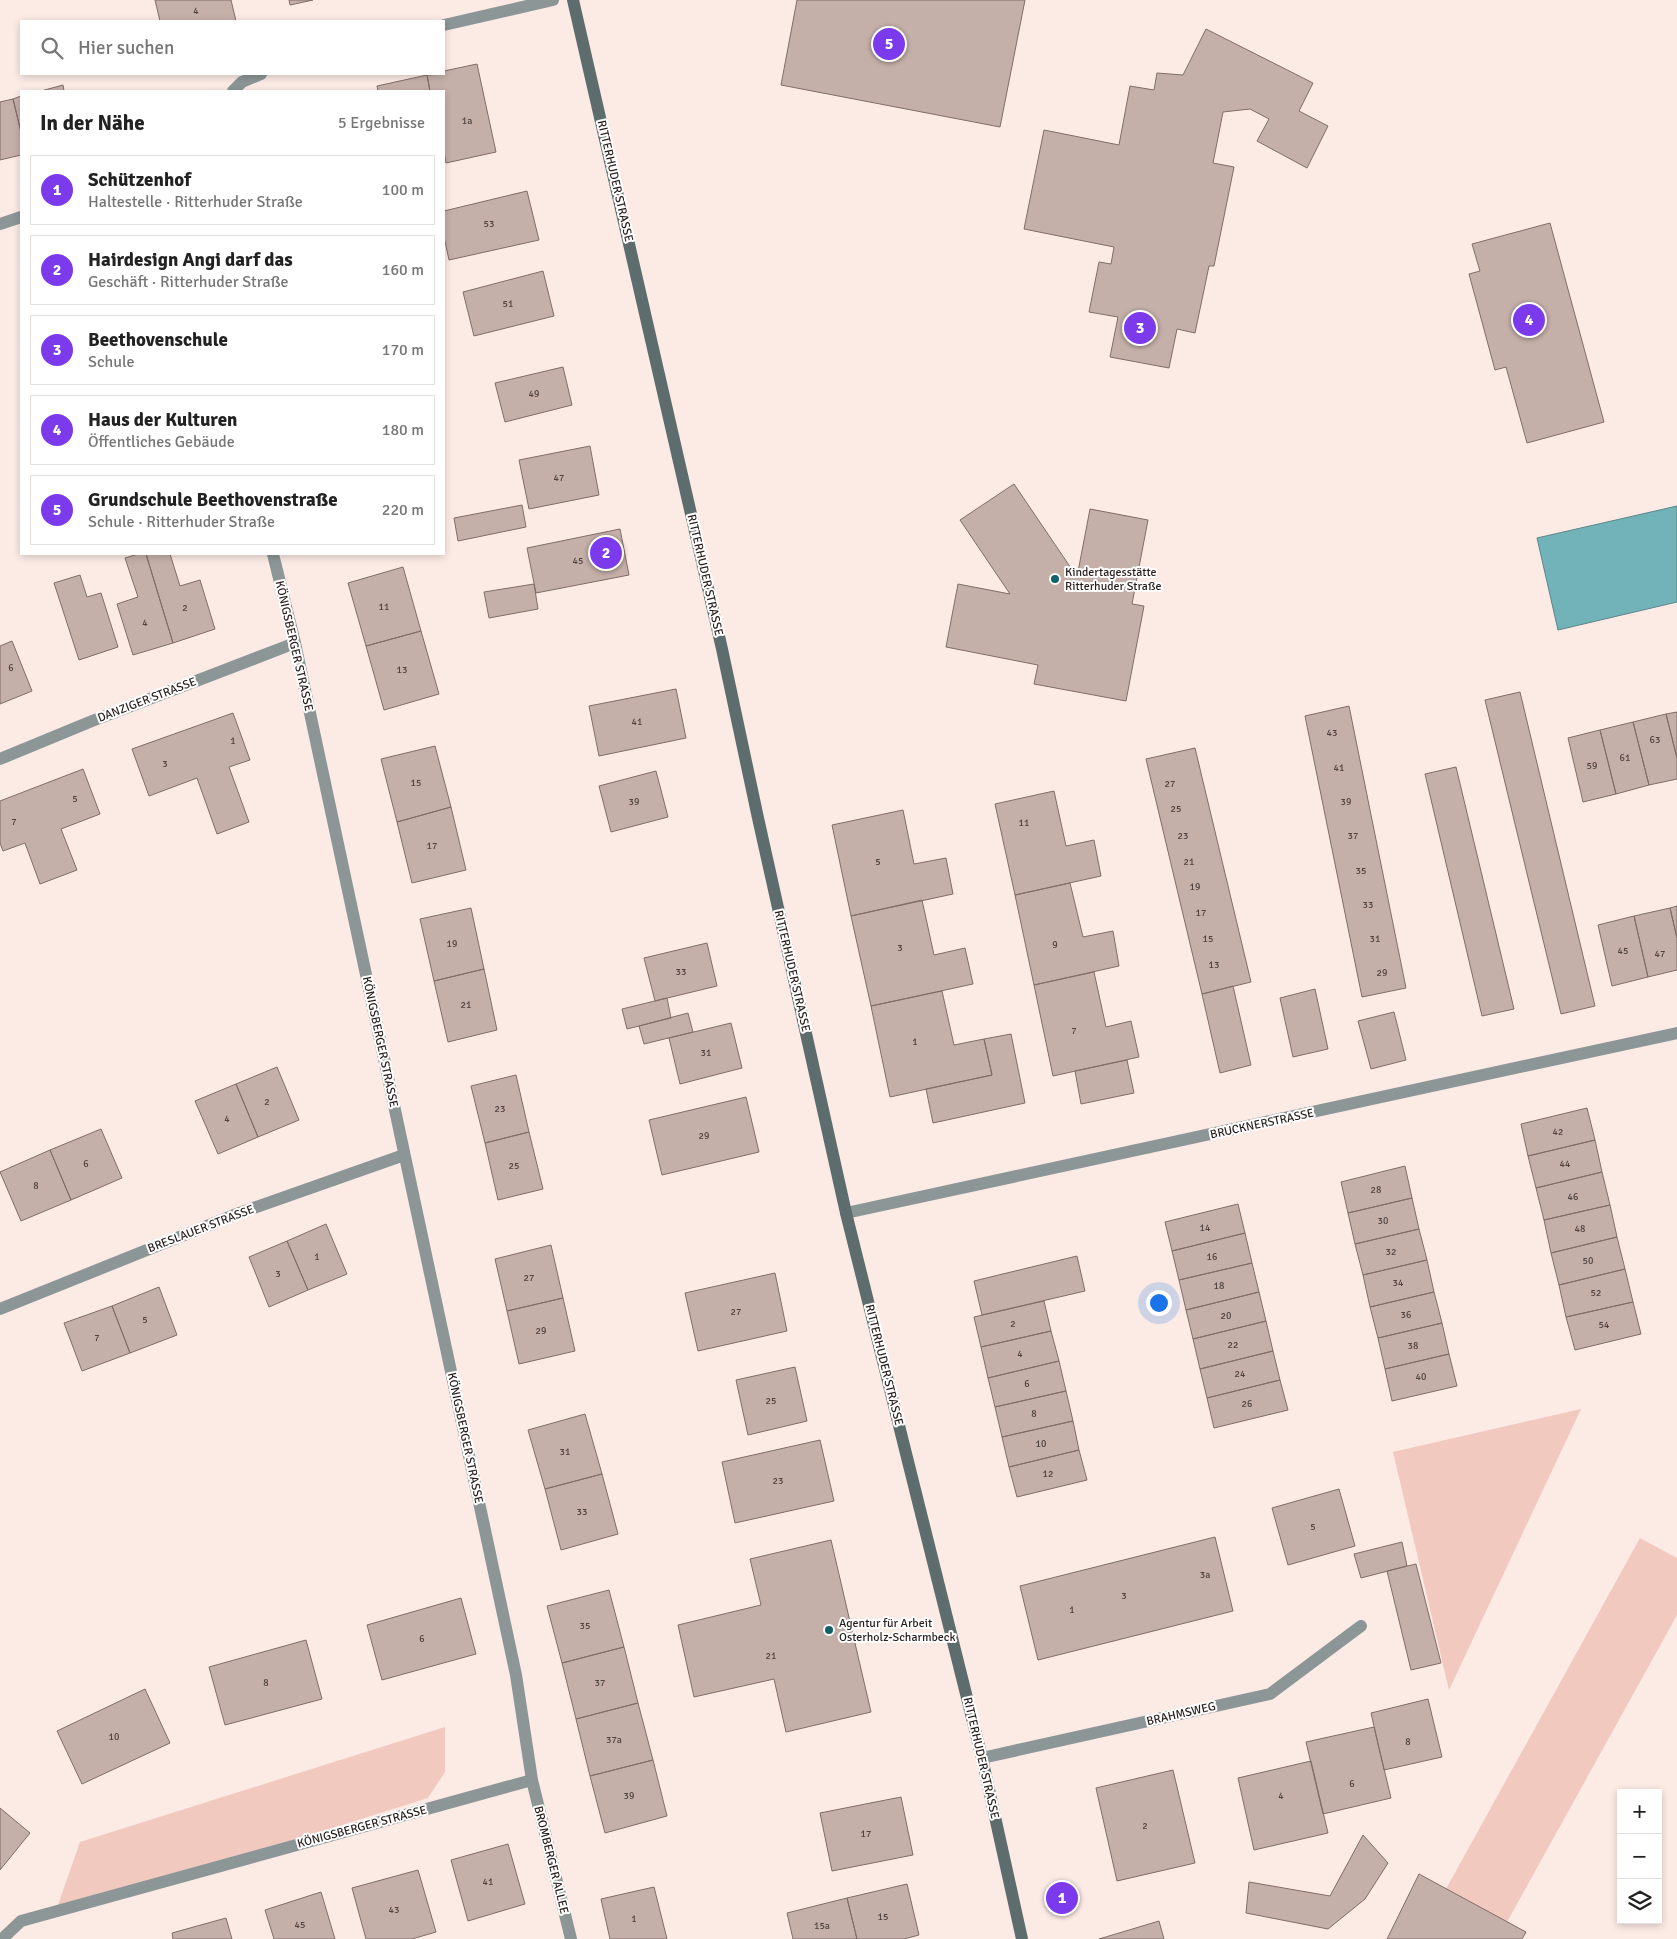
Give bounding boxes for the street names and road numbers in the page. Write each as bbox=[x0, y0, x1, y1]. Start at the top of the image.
street label: RITTERHUDER STRASSE bbox=[594, 119, 636, 243]
street label: RITTERHUDER STRASSE bbox=[684, 513, 726, 637]
street label: KÖNIGSBERGER STRASSE bbox=[272, 579, 316, 713]
street label: DANZIGER STRASSE bbox=[95, 674, 199, 726]
street label: RITTERHUDER STRASSE bbox=[771, 909, 813, 1033]
street label: KÖNIGSBERGER STRASSE bbox=[359, 975, 401, 1109]
street label: BRUCKNERSTRASSE bbox=[1209, 1106, 1315, 1142]
street label: BRESLAUER STRASSE bbox=[146, 1202, 257, 1256]
street label: RITTERHUDER STRASSE bbox=[862, 1303, 906, 1427]
street label: KÖNIGSBERGER STRASSE bbox=[444, 1371, 486, 1505]
street label: RITTERHUDER STRASSE bbox=[960, 1696, 1002, 1820]
street label: BRAHMSWEG bbox=[1145, 1699, 1217, 1729]
street label: KÖNIGSBERGER STRASSE bbox=[296, 1802, 429, 1852]
street label: BROMBERGER ALLEE bbox=[530, 1805, 572, 1916]

